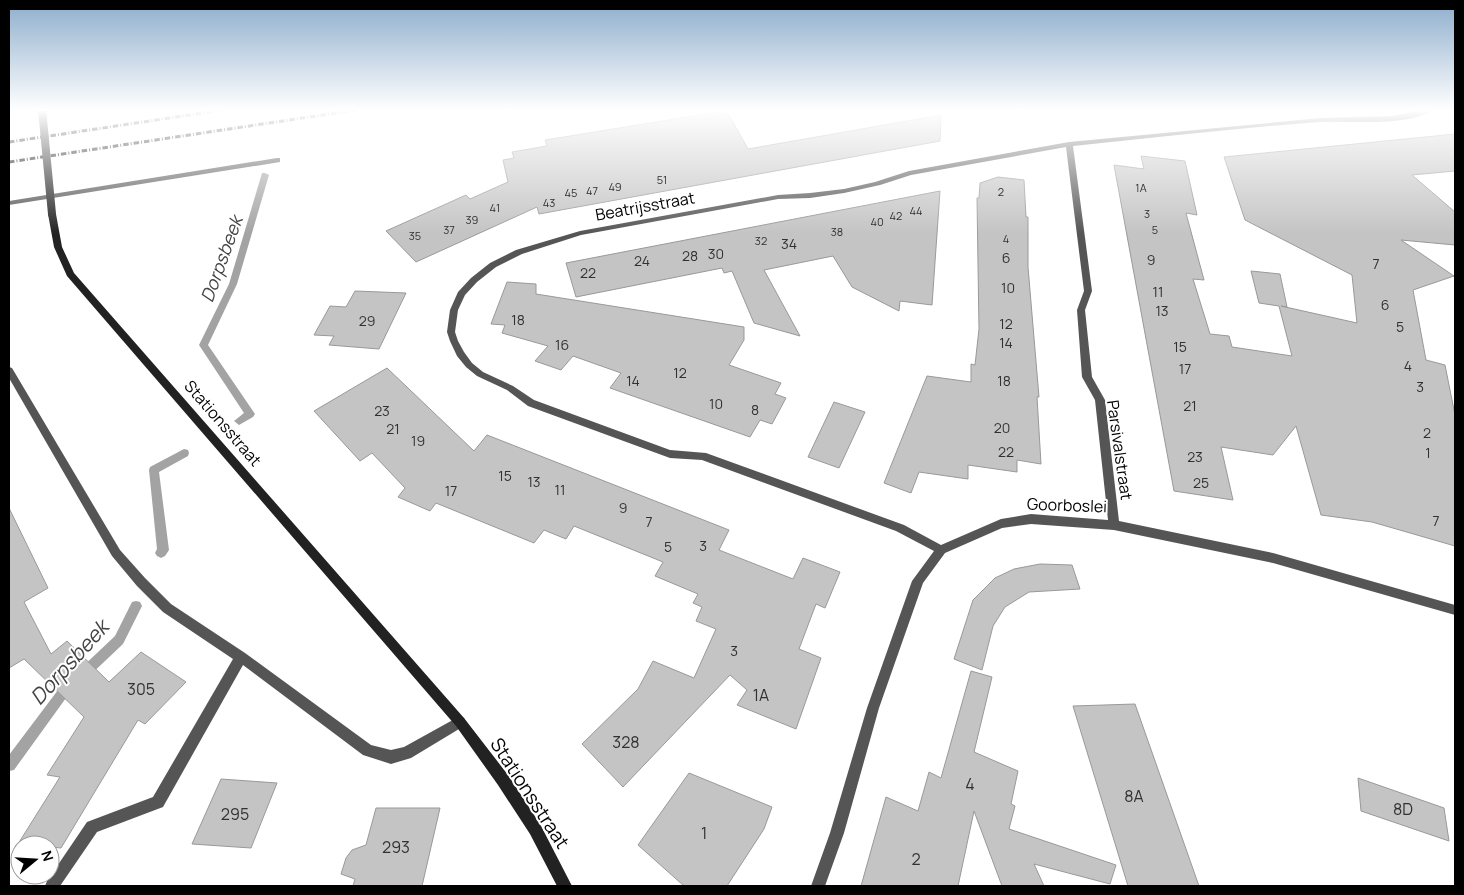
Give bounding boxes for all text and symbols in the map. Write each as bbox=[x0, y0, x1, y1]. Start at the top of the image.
house number: 51 bbox=[657, 172, 667, 187]
house number: 49 bbox=[608, 179, 622, 194]
house number: 1A bbox=[1135, 180, 1147, 195]
house number: 47 bbox=[586, 183, 598, 198]
house number: 2 bbox=[998, 184, 1004, 199]
house number: 45 bbox=[565, 185, 577, 200]
street label: Beatrijsstraat bbox=[594, 186, 696, 226]
house number: 43 bbox=[543, 195, 555, 210]
house number: 41 bbox=[490, 200, 500, 215]
house number: 44 bbox=[909, 203, 923, 218]
house number: 3 bbox=[1144, 206, 1150, 221]
house number: 42 bbox=[890, 208, 902, 223]
water label: Dorpsbeek bbox=[194, 210, 249, 305]
house number: 39 bbox=[466, 212, 479, 227]
house number: 40 bbox=[870, 214, 884, 229]
house number: 37 bbox=[443, 222, 455, 237]
house number: 5 bbox=[1152, 222, 1158, 237]
house number: 38 bbox=[831, 224, 843, 239]
house number: 35 bbox=[409, 228, 421, 243]
house number: 4 bbox=[1003, 231, 1009, 246]
house number: 32 bbox=[755, 233, 767, 248]
house number: 34 bbox=[781, 234, 797, 253]
house number: 30 bbox=[708, 244, 724, 263]
house number: 28 bbox=[682, 246, 698, 265]
house number: 6 bbox=[1002, 248, 1010, 267]
house number: 9 bbox=[1147, 250, 1155, 269]
house number: 24 bbox=[634, 251, 650, 270]
house number: 7 bbox=[1372, 254, 1380, 273]
house number: 22 bbox=[580, 263, 596, 282]
house number: 10 bbox=[1001, 278, 1015, 297]
house number: 11 bbox=[1153, 282, 1163, 301]
house number: 6 bbox=[1381, 295, 1389, 314]
house number: 13 bbox=[1155, 301, 1169, 320]
house number: 18 bbox=[511, 310, 525, 329]
house number: 29 bbox=[359, 311, 375, 330]
house number: 12 bbox=[999, 314, 1013, 333]
house number: 5 bbox=[1396, 317, 1404, 336]
house number: 14 bbox=[999, 333, 1013, 352]
house number: 16 bbox=[555, 335, 569, 354]
house number: 15 bbox=[1173, 337, 1187, 356]
house number: 4 bbox=[1404, 356, 1412, 375]
house number: 17 bbox=[1179, 359, 1191, 378]
house number: 12 bbox=[673, 363, 687, 382]
house number: 14 bbox=[626, 371, 640, 390]
house number: 18 bbox=[997, 371, 1011, 390]
street label: Stationsstraat bbox=[180, 375, 266, 471]
house number: 3 bbox=[1416, 377, 1424, 396]
house number: 10 bbox=[709, 394, 723, 413]
house number: 21 bbox=[1183, 396, 1197, 415]
street label: Parsivalstraat bbox=[1102, 399, 1138, 501]
house number: 8 bbox=[751, 400, 759, 419]
house number: 23 bbox=[374, 401, 390, 420]
house number: 20 bbox=[994, 418, 1010, 437]
house number: 21 bbox=[386, 419, 400, 438]
house number: 2 bbox=[1423, 423, 1431, 442]
house number: 19 bbox=[411, 431, 425, 450]
house number: 22 bbox=[998, 442, 1014, 461]
house number: 1 bbox=[1425, 443, 1431, 462]
house number: 23 bbox=[1187, 447, 1203, 466]
house number: 15 bbox=[498, 466, 512, 485]
house number: 13 bbox=[527, 472, 541, 491]
house number: 25 bbox=[1193, 473, 1209, 492]
house number: 11 bbox=[555, 480, 565, 499]
house number: 17 bbox=[445, 481, 457, 500]
street label: Goorboslei bbox=[1027, 493, 1107, 517]
house number: 9 bbox=[619, 498, 627, 517]
house number: 7 bbox=[1432, 511, 1440, 530]
house number: 7 bbox=[645, 512, 653, 531]
house number: 3 bbox=[699, 536, 707, 555]
house number: 5 bbox=[664, 537, 672, 556]
water label: Dorpsbeek bbox=[24, 612, 116, 710]
house number: 3 bbox=[730, 641, 738, 660]
house number: 305 bbox=[127, 678, 155, 700]
house number: 1A bbox=[753, 684, 769, 706]
house number: 328 bbox=[612, 731, 640, 753]
street label: Stationsstraat bbox=[484, 733, 576, 853]
house number: 4 bbox=[965, 773, 975, 795]
house number: 8A bbox=[1124, 785, 1144, 807]
house number: 8D bbox=[1393, 798, 1413, 820]
house number: 295 bbox=[221, 803, 249, 825]
house number: 1 bbox=[701, 822, 707, 844]
north arrow bbox=[10, 835, 60, 885]
house number: 293 bbox=[382, 836, 410, 858]
text: N bbox=[37, 848, 58, 864]
house number: 2 bbox=[911, 848, 921, 870]

